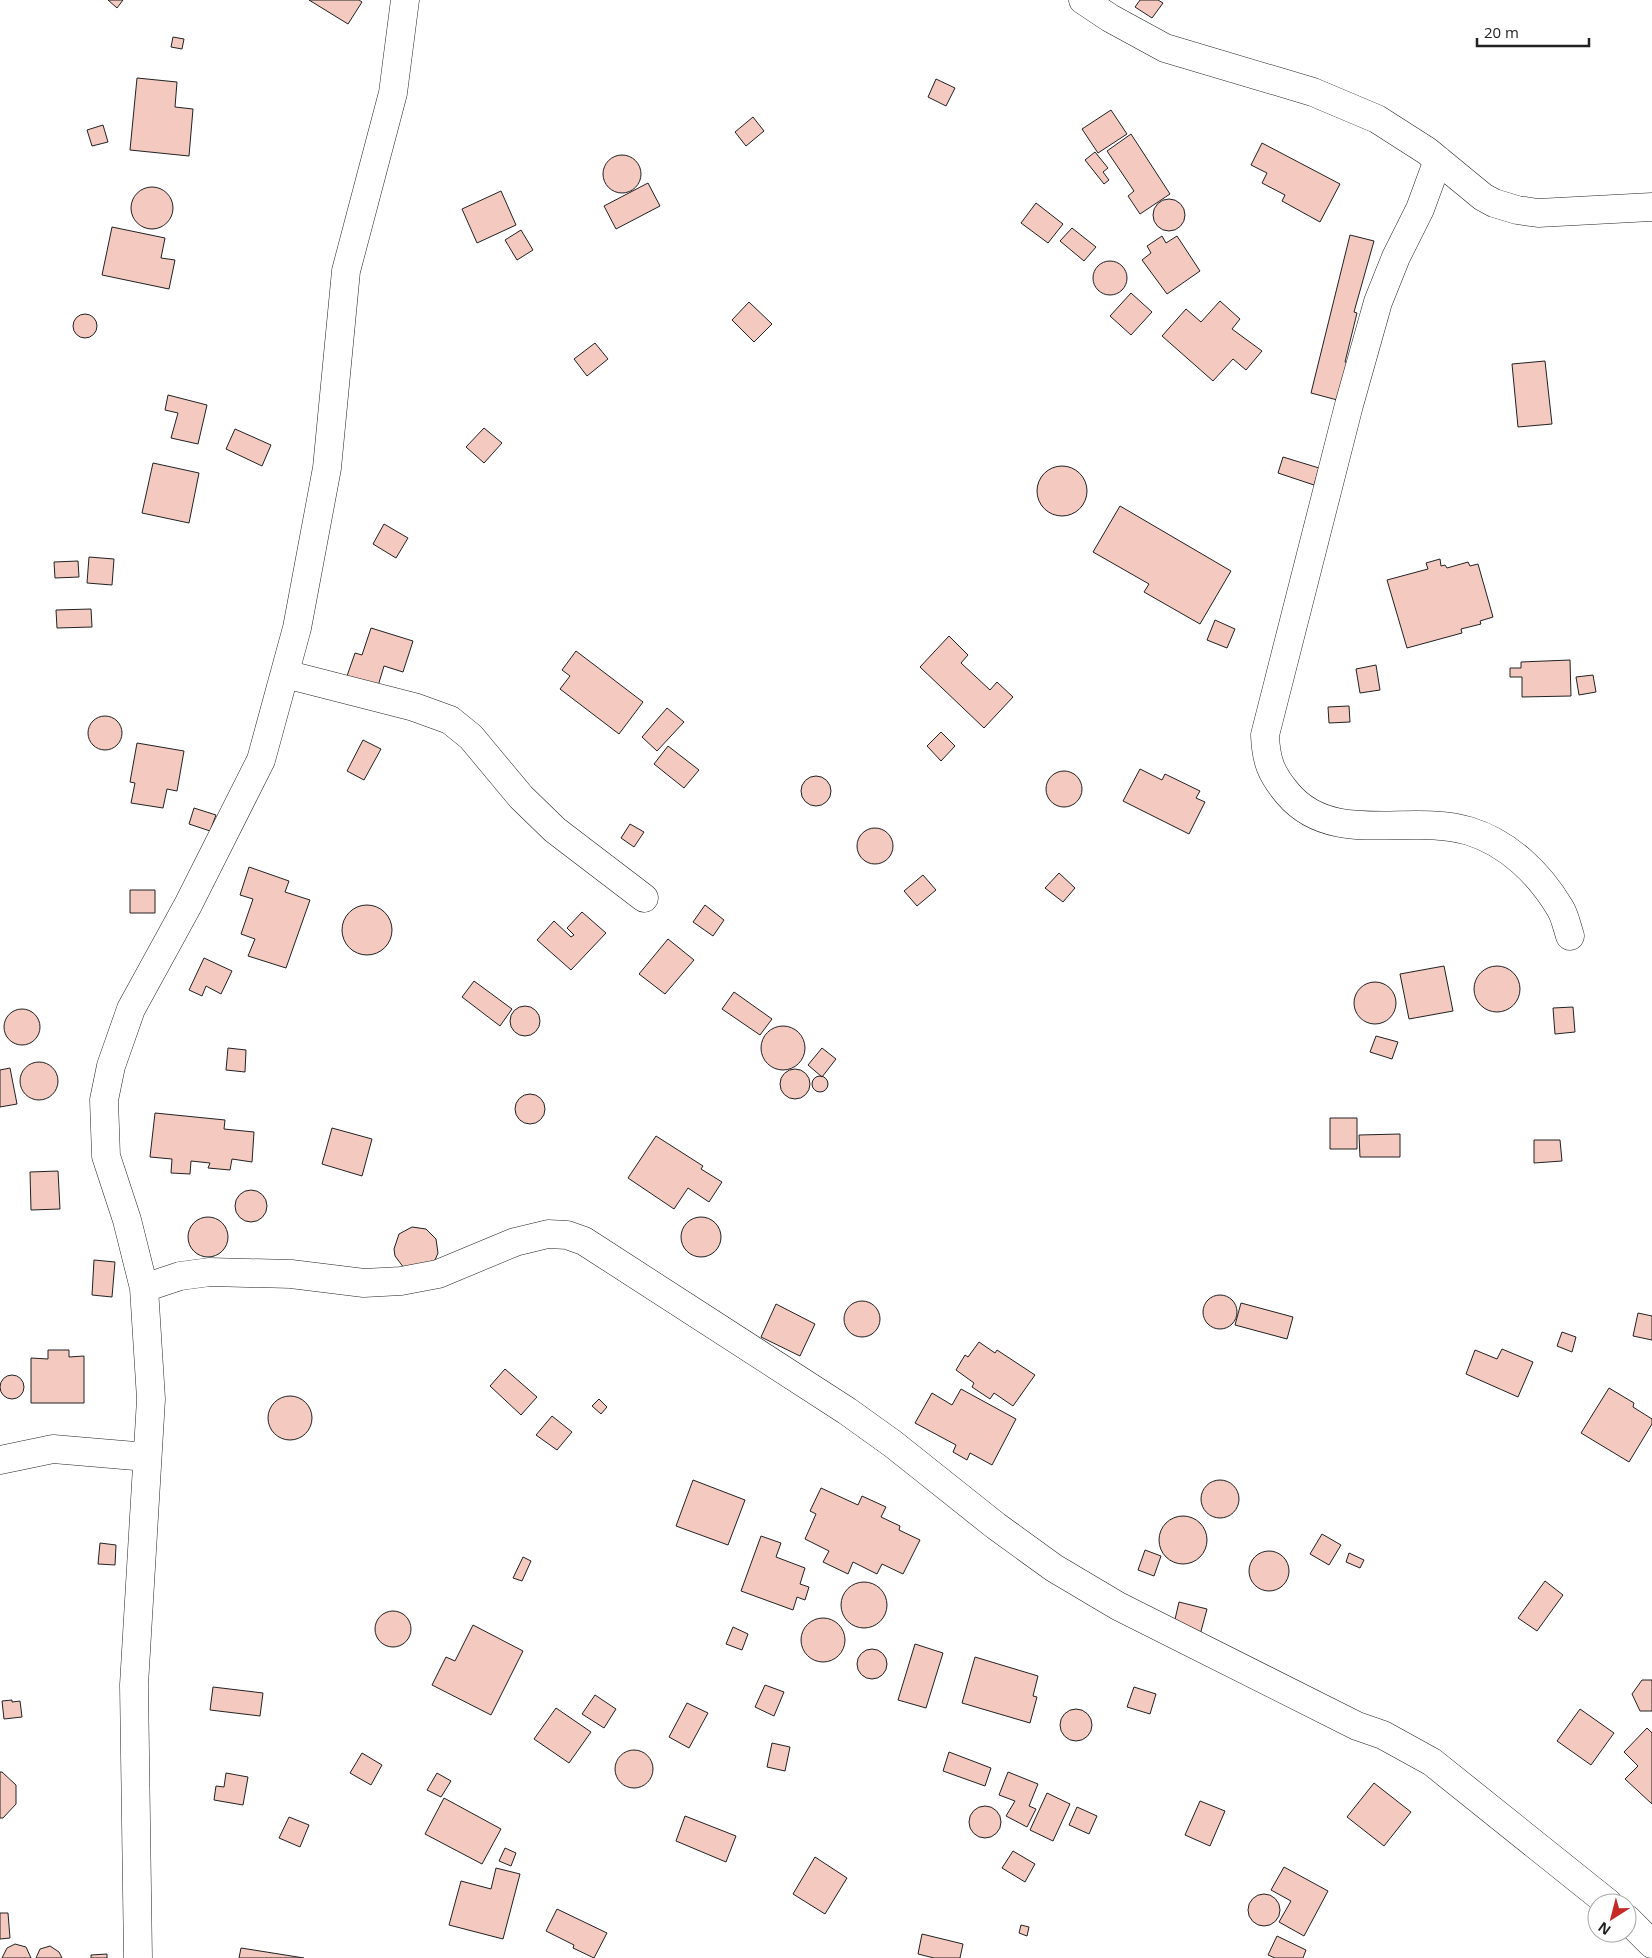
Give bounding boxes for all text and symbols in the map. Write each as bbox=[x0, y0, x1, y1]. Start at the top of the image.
scale bar bbox=[1477, 15, 1590, 47]
text: 20 m bbox=[1484, 22, 1519, 42]
north arrow bbox=[1587, 1893, 1637, 1943]
text: N bbox=[1594, 1918, 1614, 1940]

